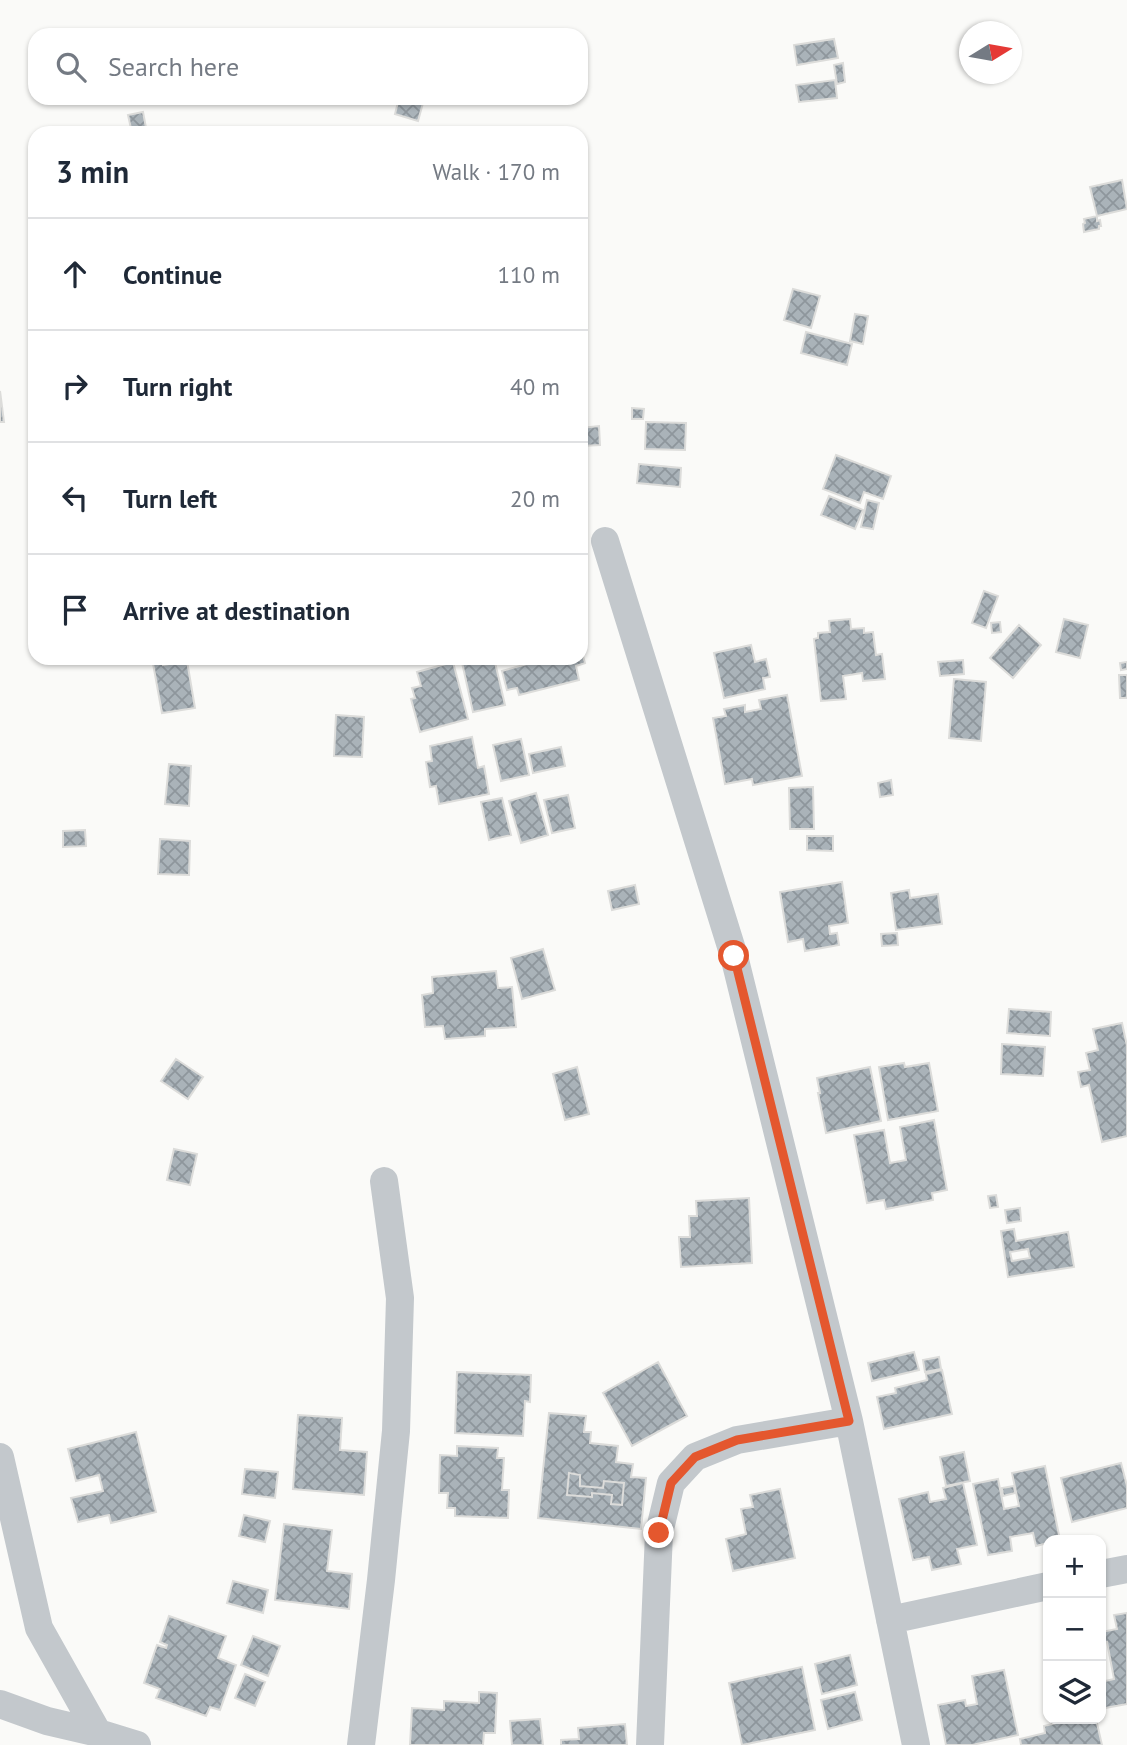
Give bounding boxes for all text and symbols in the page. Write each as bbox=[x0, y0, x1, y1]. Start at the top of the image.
north arrow bbox=[959, 21, 1022, 84]
search box bbox=[28, 28, 588, 105]
icon: search bbox=[52, 48, 90, 86]
text: Search here bbox=[108, 50, 239, 83]
text: 3 min bbox=[56, 152, 129, 191]
text: Walk · 170 m bbox=[433, 157, 560, 186]
icon: ahead bbox=[56, 255, 94, 293]
text: Continue bbox=[123, 258, 222, 291]
text: 110 m bbox=[498, 260, 560, 289]
icon: right bbox=[56, 367, 94, 405]
text: Turn right bbox=[123, 370, 232, 403]
text: 40 m bbox=[510, 372, 560, 401]
icon: left bbox=[56, 479, 94, 517]
text: Turn left bbox=[123, 482, 217, 515]
text: 20 m bbox=[510, 484, 560, 513]
icon: arrive bbox=[56, 591, 94, 629]
text: Arrive at destination bbox=[123, 594, 350, 627]
route start bbox=[718, 940, 749, 971]
route end bbox=[643, 1517, 674, 1548]
map controls bbox=[1043, 1535, 1106, 1724]
button: + bbox=[1043, 1535, 1106, 1598]
button: − bbox=[1043, 1598, 1106, 1661]
button: layers bbox=[1043, 1661, 1106, 1724]

